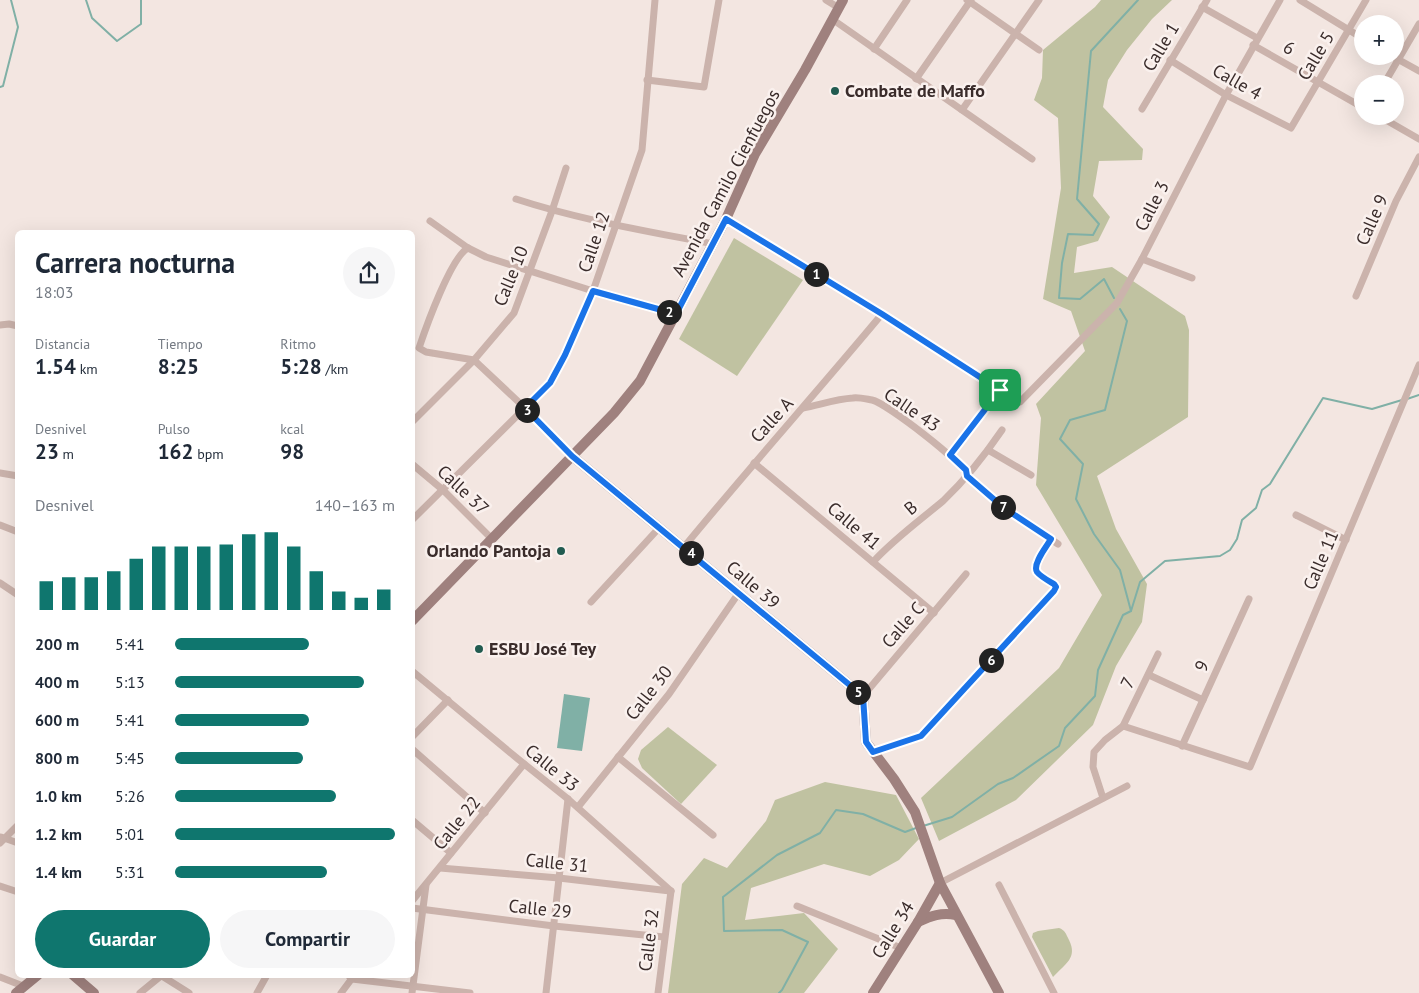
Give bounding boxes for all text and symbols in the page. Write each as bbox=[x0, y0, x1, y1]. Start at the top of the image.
map controls bbox=[1354, 15, 1404, 125]
button: + bbox=[1354, 15, 1404, 65]
street label: Calle 1 bbox=[1137, 18, 1184, 75]
street label: Calle 5 bbox=[1292, 27, 1339, 84]
street label: 6 bbox=[1279, 35, 1299, 60]
street label: Calle 4 bbox=[1208, 58, 1266, 105]
button: − bbox=[1354, 75, 1404, 125]
place label: Combate de Maffo bbox=[845, 79, 985, 102]
street label: Avenida Camilo Cienfuegos bbox=[666, 85, 785, 280]
marker: Combate de Maffo bbox=[829, 85, 841, 97]
street label: Calle 3 bbox=[1129, 177, 1174, 235]
street label: Calle 9 bbox=[1350, 191, 1393, 249]
street label: Calle 12 bbox=[572, 208, 615, 275]
street label: Calle 10 bbox=[488, 242, 533, 309]
text: Carrera nocturna bbox=[35, 244, 235, 281]
button: share bbox=[343, 247, 395, 299]
pin: 1 bbox=[804, 262, 828, 286]
text: 1 bbox=[813, 265, 820, 283]
text: 18:03 bbox=[35, 282, 73, 302]
pin: 2 bbox=[656, 300, 682, 324]
text: 2 bbox=[666, 303, 673, 321]
text: Distancia bbox=[35, 335, 90, 353]
text: Tiempo bbox=[158, 335, 203, 353]
text: Ritmo bbox=[280, 335, 316, 353]
text: 1.54 bbox=[35, 353, 76, 380]
text: 8:25 bbox=[158, 353, 199, 380]
text: 5:28 bbox=[280, 353, 322, 380]
text: km bbox=[76, 360, 98, 378]
text: /km bbox=[322, 360, 348, 378]
pin bbox=[979, 369, 1021, 411]
icon: arrive bbox=[986, 376, 1014, 404]
street label: Calle 43 bbox=[880, 382, 945, 437]
street label: Calle A bbox=[745, 392, 798, 447]
pin: 3 bbox=[514, 398, 540, 422]
text: 3 bbox=[524, 401, 531, 419]
text: Desnivel bbox=[35, 420, 86, 438]
text: Pulso bbox=[158, 420, 190, 438]
text: kcal bbox=[280, 420, 304, 438]
text: 23 bbox=[35, 438, 59, 465]
text: 162 bbox=[158, 438, 193, 465]
text: 98 bbox=[280, 438, 304, 465]
text: m bbox=[59, 445, 74, 463]
text: bpm bbox=[193, 445, 224, 463]
street label: Calle 37 bbox=[432, 460, 494, 520]
pin: 7 bbox=[990, 494, 1016, 520]
text: Desnivel bbox=[35, 495, 94, 515]
text: 140–163 m bbox=[315, 495, 395, 515]
street label: B bbox=[899, 495, 922, 520]
street label: Calle 41 bbox=[823, 497, 886, 555]
text: 7 bbox=[1000, 498, 1007, 516]
street label: Calle 11 bbox=[1298, 526, 1343, 593]
place label: Orlando Pantoja bbox=[427, 539, 551, 562]
pin: 4 bbox=[678, 540, 704, 566]
text: 4 bbox=[688, 544, 695, 562]
marker: Orlando Pantoja bbox=[555, 545, 567, 557]
street label: Calle 39 bbox=[722, 556, 785, 614]
street label: Calle C bbox=[876, 597, 929, 652]
text: 200 m bbox=[35, 634, 79, 654]
text: 5:41 bbox=[115, 634, 145, 654]
place label: ESBU José Tey bbox=[489, 637, 597, 660]
marker: ESBU José Tey bbox=[473, 643, 485, 655]
pin: 6 bbox=[978, 648, 1004, 672]
text: 6 bbox=[988, 651, 995, 669]
street label: 9 bbox=[1189, 657, 1214, 675]
street label: Calle 30 bbox=[620, 661, 677, 725]
text: 400 m bbox=[35, 672, 79, 692]
text: 5:13 bbox=[115, 672, 145, 692]
street label: 7 bbox=[1115, 673, 1140, 692]
pin: 5 bbox=[846, 680, 870, 704]
text: 5 bbox=[855, 683, 862, 701]
text: 600 m bbox=[35, 710, 79, 730]
text: 5:41 bbox=[115, 710, 145, 730]
street label: Calle 33 bbox=[521, 739, 584, 796]
text: 800 m bbox=[35, 748, 79, 768]
text: 5:45 bbox=[115, 748, 145, 768]
text: 1.0 km bbox=[35, 786, 82, 806]
text: 5:26 bbox=[115, 786, 145, 806]
street label: Calle 22 bbox=[428, 791, 485, 854]
text: 1.2 km bbox=[35, 824, 82, 844]
text: 5:01 bbox=[115, 824, 145, 844]
street label: Calle 31 bbox=[525, 848, 590, 877]
text: 1.4 km bbox=[35, 862, 82, 882]
text: 5:31 bbox=[115, 862, 145, 882]
street label: Calle 29 bbox=[508, 894, 573, 923]
street label: Calle 34 bbox=[866, 897, 919, 963]
street label: Calle 32 bbox=[633, 907, 664, 973]
button: Guardar bbox=[35, 910, 210, 968]
button: Compartir bbox=[220, 910, 395, 968]

